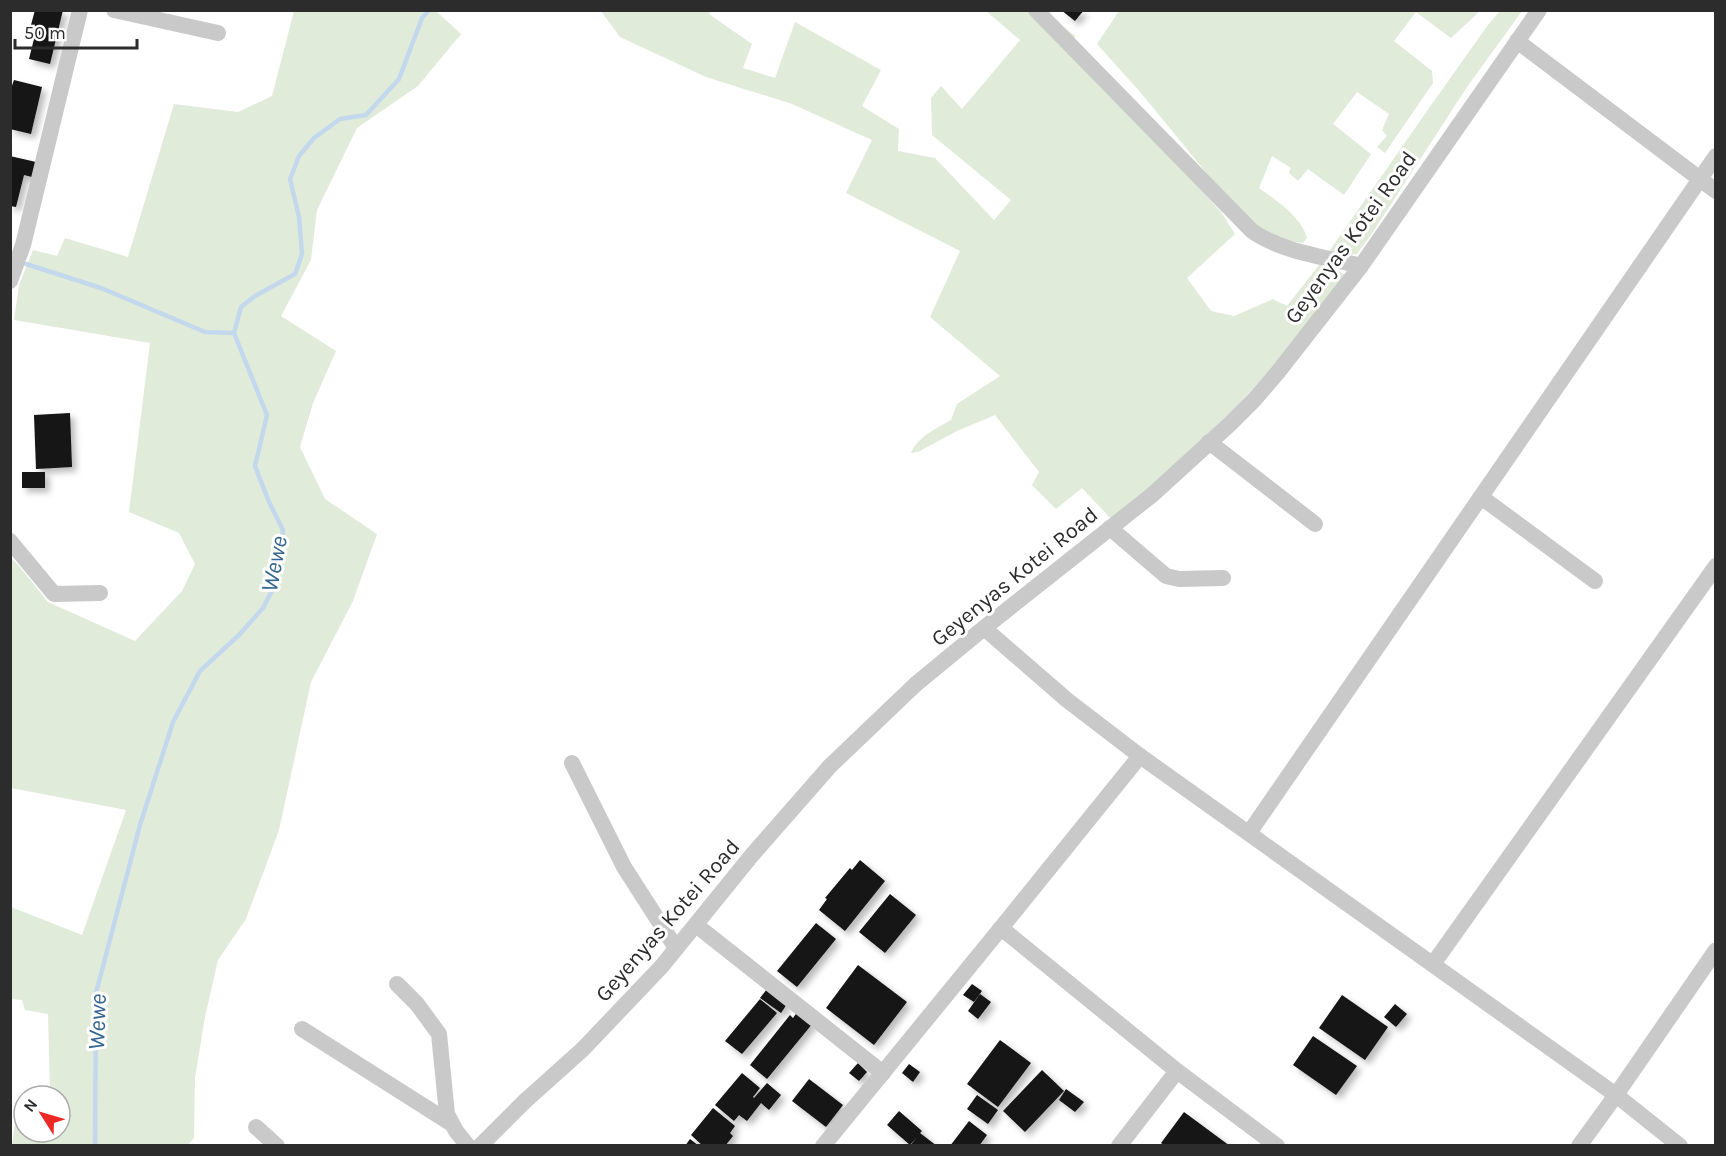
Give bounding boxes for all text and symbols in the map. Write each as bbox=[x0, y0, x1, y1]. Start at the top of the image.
scale bar bbox=[15, 12, 136, 50]
text: 50 m bbox=[24, 22, 66, 44]
street label: Geyenyas Kotei Road bbox=[1280, 146, 1422, 329]
street label: Geyenyas Kotei Road bbox=[926, 502, 1103, 652]
water label: Wewe bbox=[255, 534, 293, 594]
street label: Geyenyas Kotei Road bbox=[590, 834, 745, 1007]
water label: Wewe bbox=[82, 993, 112, 1051]
north arrow bbox=[12, 1084, 72, 1144]
text: N bbox=[19, 1095, 41, 1116]

